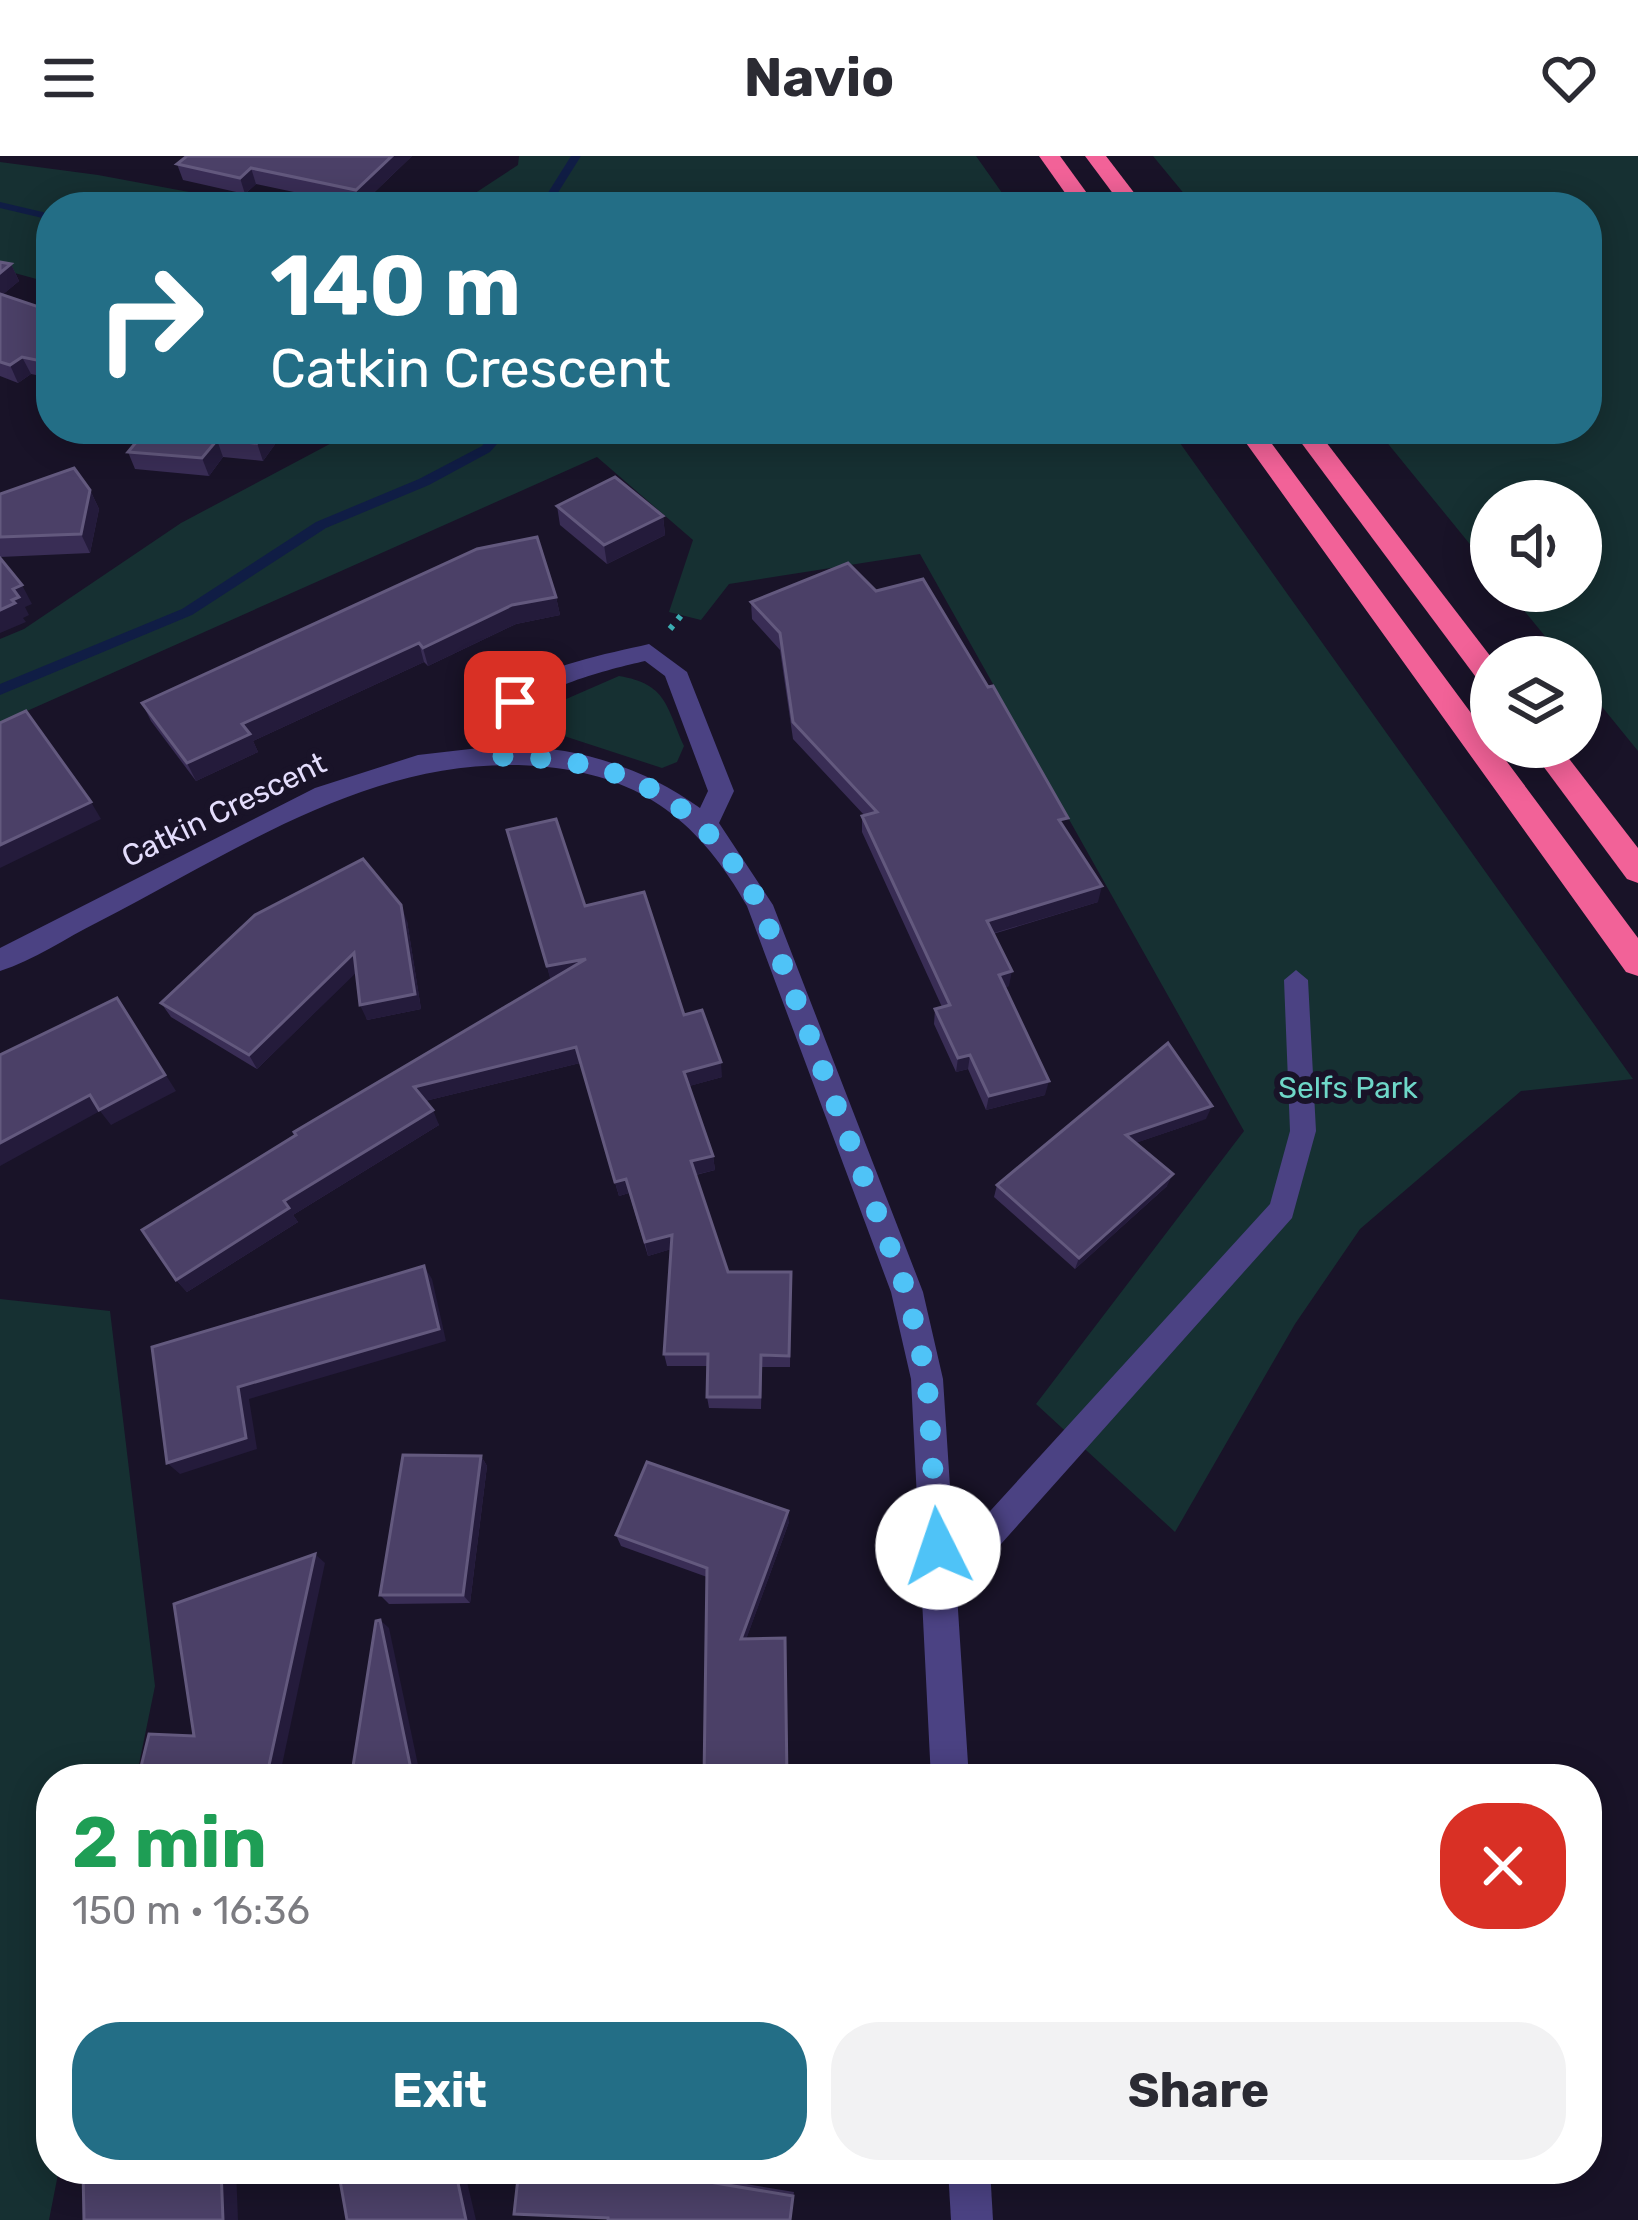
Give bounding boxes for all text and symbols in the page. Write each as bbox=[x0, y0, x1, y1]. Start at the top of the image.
icon: menu bbox=[36, 45, 102, 111]
icon: heart bbox=[1536, 45, 1602, 111]
text: Navio bbox=[744, 46, 894, 110]
text: 140 m bbox=[270, 236, 521, 336]
icon: right bbox=[72, 240, 228, 396]
text: Catkin Crescent bbox=[270, 337, 671, 401]
map controls bbox=[1470, 480, 1602, 768]
button: sound bbox=[1470, 480, 1602, 612]
button: layers bbox=[1470, 636, 1602, 768]
pin bbox=[464, 651, 566, 753]
icon: arrive bbox=[482, 669, 548, 735]
street label: Catkin Crescent bbox=[116, 745, 332, 875]
park label: Selfs Park bbox=[1278, 1070, 1418, 1106]
position arrow bbox=[875, 1484, 1001, 1610]
text: 2 min bbox=[72, 1800, 267, 1885]
button: close bbox=[1440, 1803, 1566, 1929]
text: 150 m · 16:36 bbox=[72, 1888, 310, 1934]
button: Exit bbox=[72, 2022, 807, 2160]
button: Share bbox=[831, 2022, 1566, 2160]

